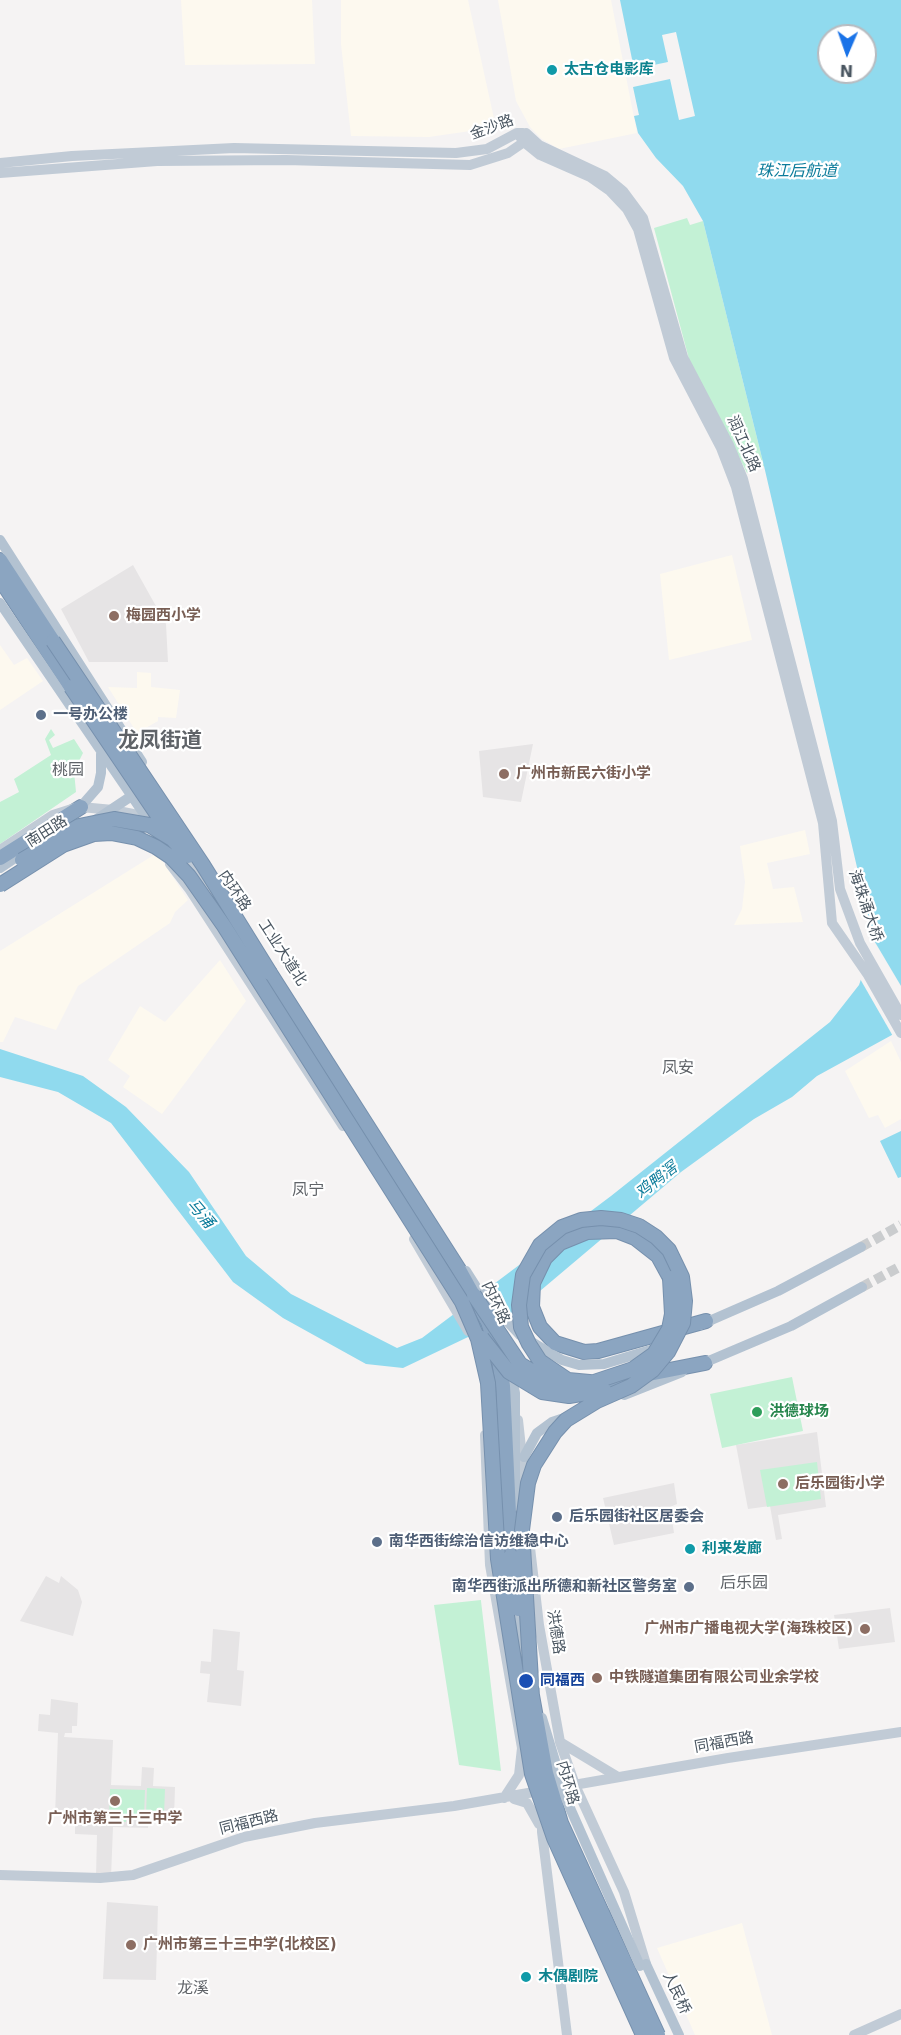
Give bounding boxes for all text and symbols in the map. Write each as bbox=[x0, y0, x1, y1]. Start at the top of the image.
north arrow bbox=[817, 24, 877, 84]
place label: 太古仓电影库 bbox=[564, 61, 654, 79]
text: N bbox=[839, 61, 853, 80]
marker: 太古仓电影库 bbox=[545, 63, 559, 77]
street label: 金沙路 bbox=[468, 112, 516, 144]
water label: 珠江后航道 bbox=[757, 162, 837, 182]
street label: 润江北路 bbox=[723, 413, 763, 475]
place label: 梅园西小学 bbox=[126, 607, 201, 625]
marker: 梅园西小学 bbox=[107, 609, 121, 623]
place label: 一号办公楼 bbox=[53, 706, 128, 724]
marker: 一号办公楼 bbox=[34, 708, 48, 722]
district label: 龙凤街道 bbox=[118, 729, 202, 755]
district label: 桃园 bbox=[52, 761, 84, 781]
place label: 广州市新民六街小学 bbox=[516, 765, 651, 783]
marker: 广州市新民六街小学 bbox=[497, 767, 511, 781]
street label: 南田路 bbox=[23, 812, 71, 852]
street label: 内环路 bbox=[214, 867, 254, 915]
street label: 海珠涌大桥 bbox=[844, 868, 886, 944]
street label: 工业大道北 bbox=[254, 917, 310, 989]
district label: 凤安 bbox=[662, 1059, 694, 1079]
water label: 鸡鸭滘 bbox=[632, 1159, 682, 1203]
district label: 凤宁 bbox=[292, 1181, 324, 1201]
water label: 马涌 bbox=[182, 1196, 218, 1232]
street label: 内环路 bbox=[477, 1279, 513, 1327]
place label: 洪德球场 bbox=[769, 1403, 829, 1421]
marker: 洪德球场 bbox=[750, 1405, 764, 1419]
place label: 后乐园街小学 bbox=[795, 1475, 885, 1493]
marker: 后乐园街小学 bbox=[776, 1477, 790, 1491]
place label: 后乐园街社区居委会 bbox=[569, 1508, 704, 1526]
marker: 后乐园街社区居委会 bbox=[550, 1510, 564, 1524]
place label: 南华西街综治信访维稳中心 bbox=[389, 1533, 569, 1551]
marker: 南华西街综治信访维稳中心 bbox=[370, 1535, 384, 1549]
place label: 利来发廊 bbox=[702, 1540, 762, 1558]
marker: 利来发廊 bbox=[683, 1542, 697, 1556]
district label: 后乐园 bbox=[720, 1574, 768, 1594]
place label: 南华西街派出所德和新社区警务室 bbox=[452, 1578, 677, 1596]
marker: 南华西街派出所德和新社区警务室 bbox=[682, 1580, 696, 1594]
street label: 洪德路 bbox=[543, 1608, 567, 1656]
place label: 广州市广播电视大学(海珠校区) bbox=[644, 1620, 853, 1638]
marker: 广州市广播电视大学(海珠校区) bbox=[858, 1622, 872, 1636]
place label: 中铁隧道集团有限公司业余学校 bbox=[609, 1669, 819, 1687]
marker: 中铁隧道集团有限公司业余学校 bbox=[590, 1671, 604, 1685]
marker: 同福西 bbox=[517, 1672, 535, 1690]
place label: 同福西 bbox=[540, 1672, 585, 1690]
street label: 同福西路 bbox=[693, 1729, 755, 1757]
street label: 内环路 bbox=[552, 1759, 582, 1807]
marker: 广州市第三十三中学 bbox=[108, 1794, 122, 1808]
street label: 同福西路 bbox=[218, 1807, 280, 1839]
place label: 广州市第三十三中学 bbox=[48, 1810, 182, 1828]
place label: 广州市第三十三中学(北校区) bbox=[143, 1936, 337, 1954]
marker: 广州市第三十三中学(北校区) bbox=[124, 1938, 138, 1952]
place label: 木偶剧院 bbox=[538, 1968, 598, 1986]
street label: 人民桥 bbox=[658, 1969, 694, 2017]
marker: 木偶剧院 bbox=[519, 1970, 533, 1984]
district label: 龙溪 bbox=[177, 1979, 209, 1999]

